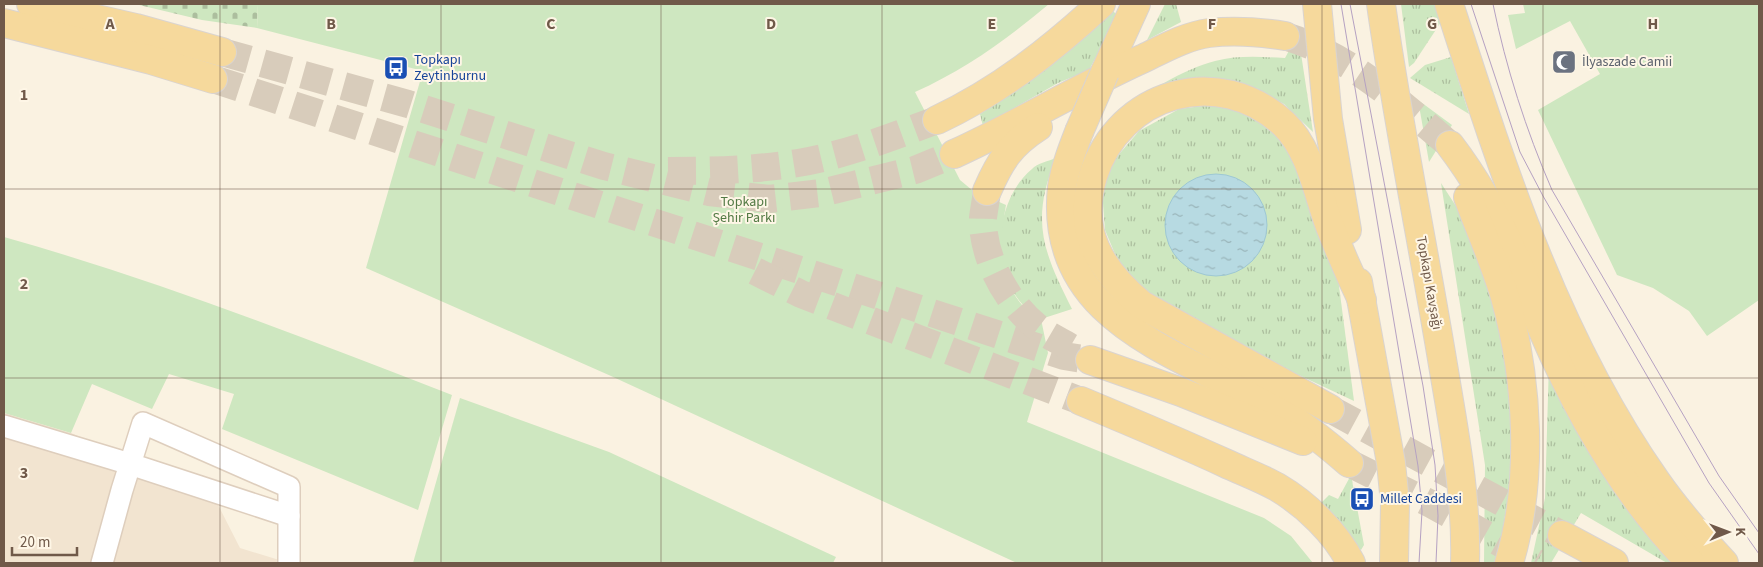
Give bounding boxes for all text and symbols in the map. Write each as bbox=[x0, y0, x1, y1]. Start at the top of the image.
text: A bbox=[104, 13, 115, 35]
text: B bbox=[326, 13, 336, 35]
text: C bbox=[546, 13, 556, 35]
text: D bbox=[766, 13, 776, 35]
text: E bbox=[988, 13, 996, 35]
text: F bbox=[1208, 13, 1216, 35]
text: G bbox=[1427, 13, 1437, 35]
text: H bbox=[1648, 13, 1658, 35]
mosque icon: İlyaszade Camii bbox=[1551, 49, 1577, 75]
place label: Topkapı Zeytinburnu bbox=[414, 50, 486, 86]
place label: İlyaszade Camii bbox=[1582, 52, 1672, 72]
bus stop icon: Topkapı Zeytinburnu bbox=[383, 55, 409, 81]
text: 1 bbox=[20, 84, 28, 106]
park label: Topkapı Şehir Parkı bbox=[713, 192, 775, 228]
street label: Topkapı Kavşağı bbox=[1411, 235, 1447, 331]
text: 2 bbox=[20, 273, 28, 295]
text: 3 bbox=[20, 462, 28, 484]
bus stop icon: Millet Caddesi bbox=[1349, 486, 1375, 512]
place label: Millet Caddesi bbox=[1380, 489, 1462, 509]
north arrow bbox=[1703, 507, 1753, 557]
scale bar bbox=[12, 524, 78, 556]
text: K bbox=[1730, 527, 1750, 537]
text: 20 m bbox=[20, 532, 50, 553]

